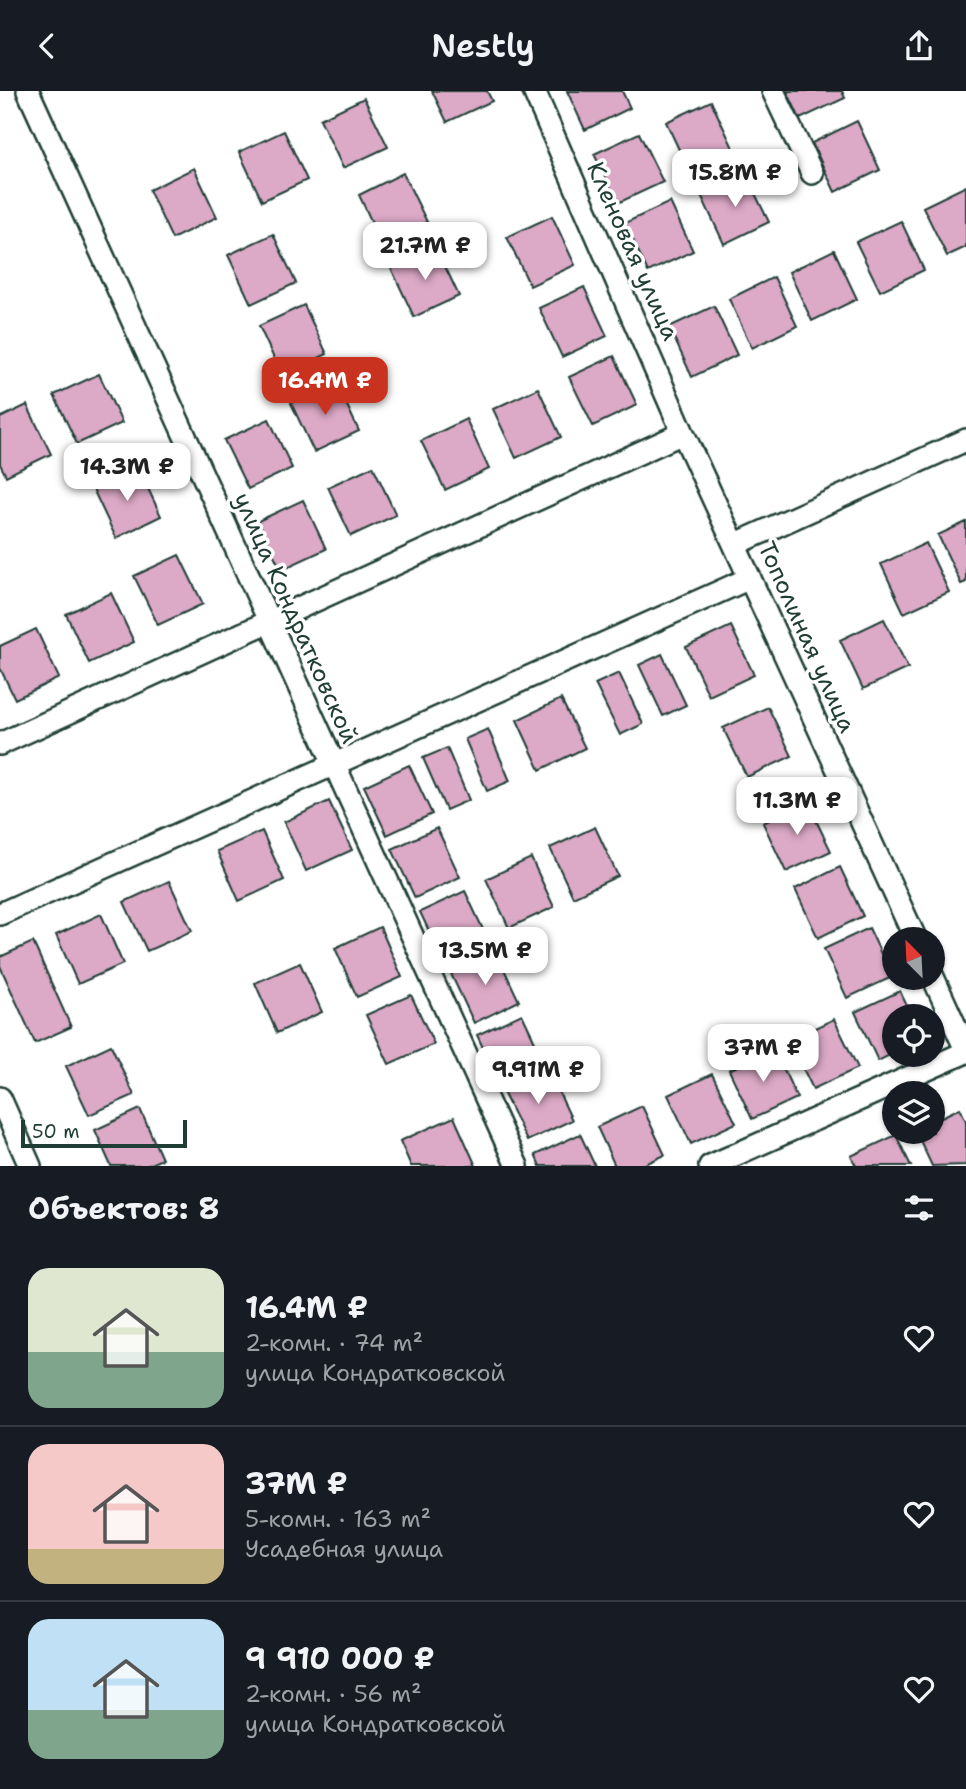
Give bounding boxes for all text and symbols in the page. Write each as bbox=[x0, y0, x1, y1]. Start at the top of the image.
text: Nestly bbox=[431, 24, 535, 67]
icon: back bbox=[28, 27, 66, 65]
icon: share bbox=[900, 27, 938, 65]
pin: 15.8M ₽ bbox=[670, 149, 800, 209]
street label: Кленовая улица bbox=[579, 157, 687, 345]
text: 15.8M ₽ bbox=[688, 157, 782, 187]
pin: 21.7M ₽ bbox=[360, 223, 490, 282]
text: 21.7M ₽ bbox=[379, 230, 471, 260]
pin: 16.4M ₽ bbox=[260, 357, 390, 417]
text: 16.4M ₽ bbox=[278, 365, 372, 395]
pin: 14.3M ₽ bbox=[62, 443, 192, 503]
text: 14.3M ₽ bbox=[80, 451, 174, 481]
street label: улица Кондратковской bbox=[226, 487, 366, 749]
street label: Тополиная улица bbox=[750, 536, 864, 738]
pin: 11.3M ₽ bbox=[732, 777, 862, 837]
text: 11.3M ₽ bbox=[752, 785, 842, 815]
pin: 13.5M ₽ bbox=[420, 927, 550, 987]
north arrow bbox=[882, 927, 945, 991]
map controls bbox=[882, 927, 945, 1144]
text: 13.5M ₽ bbox=[438, 935, 532, 965]
button: locate bbox=[882, 1004, 945, 1067]
pin: 37M ₽ bbox=[714, 1025, 812, 1084]
text: 37M ₽ bbox=[724, 1032, 802, 1062]
pin: 9.91M ₽ bbox=[473, 1047, 603, 1106]
text: 9.91M ₽ bbox=[491, 1054, 585, 1084]
button: layers bbox=[882, 1081, 945, 1144]
scale bar bbox=[21, 1117, 187, 1149]
text: 50 m bbox=[32, 1119, 80, 1144]
text: Объектов: 8 bbox=[28, 1188, 220, 1229]
icon: filters bbox=[900, 1189, 938, 1227]
text: 16.4M ₽ bbox=[245, 1287, 368, 1328]
icon: home bbox=[84, 1296, 168, 1380]
icon: heart bbox=[900, 1319, 938, 1357]
text: 2-комн. · 74 m² bbox=[245, 1328, 423, 1358]
text: улица Кондратковской bbox=[245, 1358, 505, 1388]
text: 37M ₽ bbox=[245, 1463, 348, 1504]
icon: home bbox=[84, 1472, 168, 1556]
icon: heart bbox=[900, 1495, 938, 1533]
text: 5-комн. · 163 m² bbox=[245, 1504, 431, 1534]
text: Усадебная улица bbox=[245, 1534, 443, 1564]
text: 9 910 000 ₽ bbox=[245, 1638, 435, 1679]
icon: home bbox=[84, 1647, 168, 1731]
icon: heart bbox=[900, 1670, 938, 1708]
text: 2-комн. · 56 m² bbox=[245, 1679, 422, 1709]
text: улица Кондратковской bbox=[245, 1709, 505, 1739]

